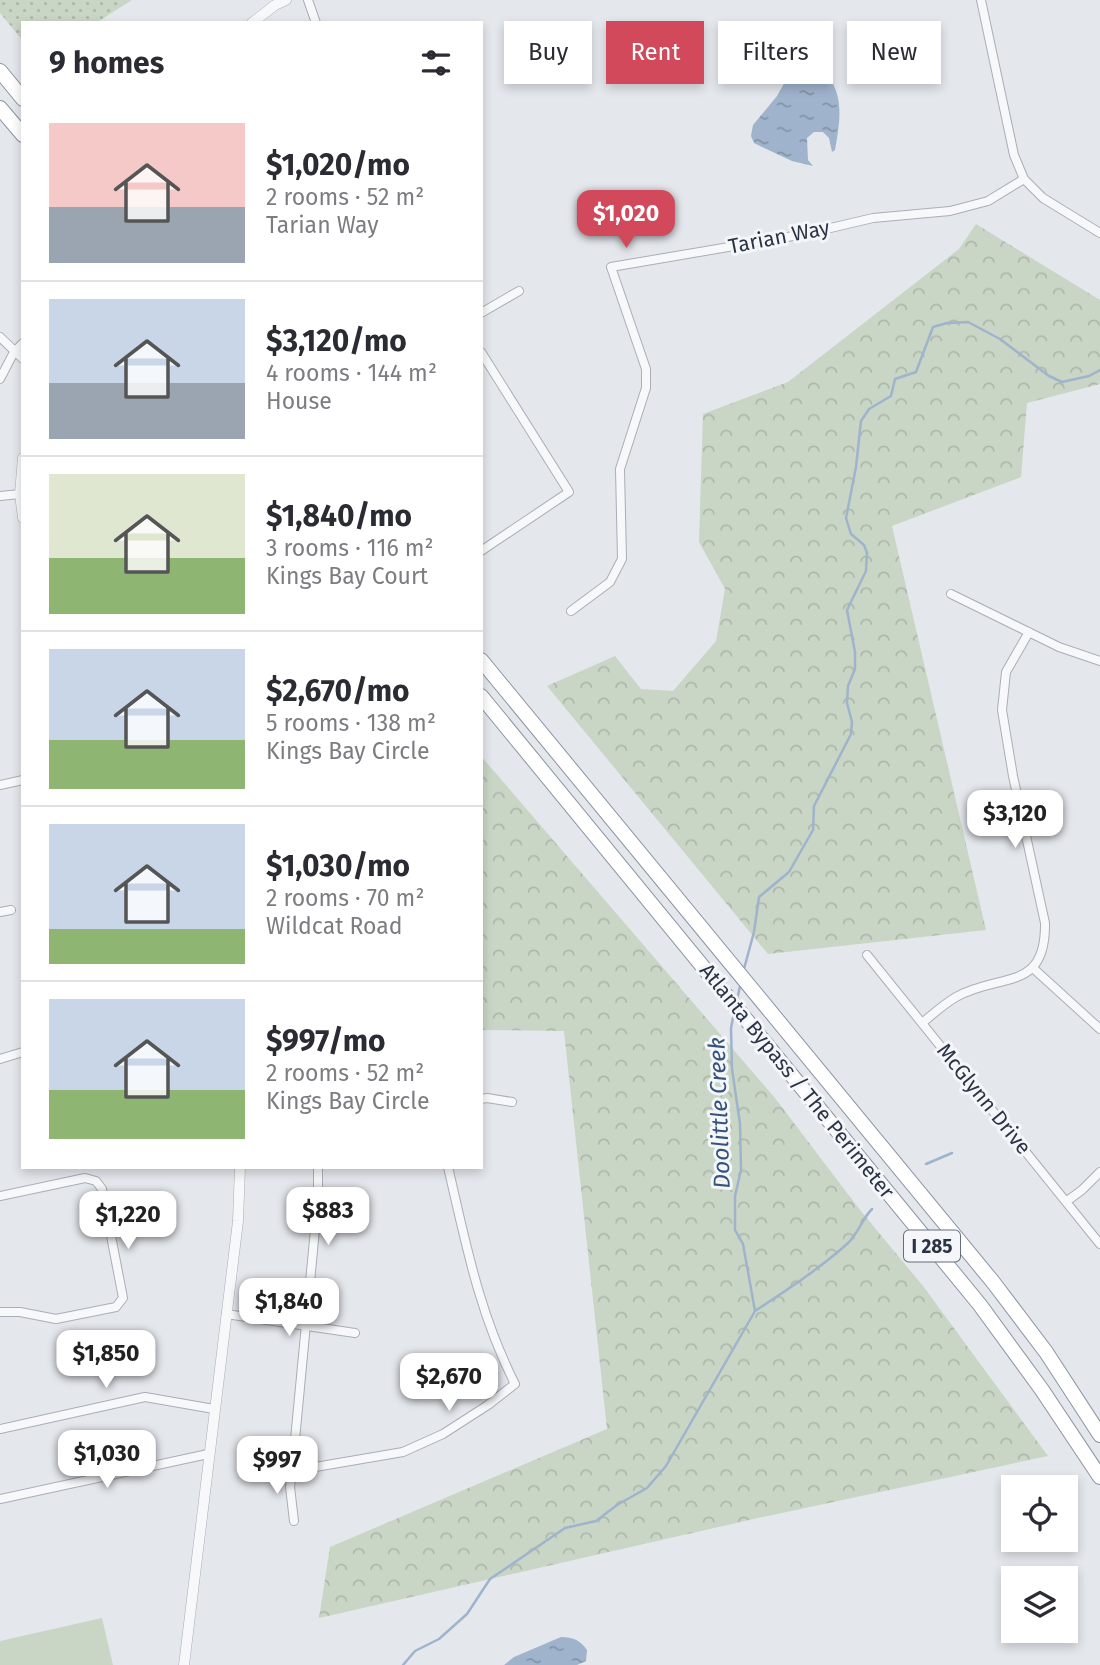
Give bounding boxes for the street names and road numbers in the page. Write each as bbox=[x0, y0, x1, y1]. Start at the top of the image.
street label: Tarian Way bbox=[726, 214, 833, 260]
street label: Atlanta Bypass / The Perimeter bbox=[694, 958, 900, 1204]
street label: McGlynn Drive bbox=[931, 1038, 1037, 1160]
road number: I 285 bbox=[904, 1230, 960, 1262]

